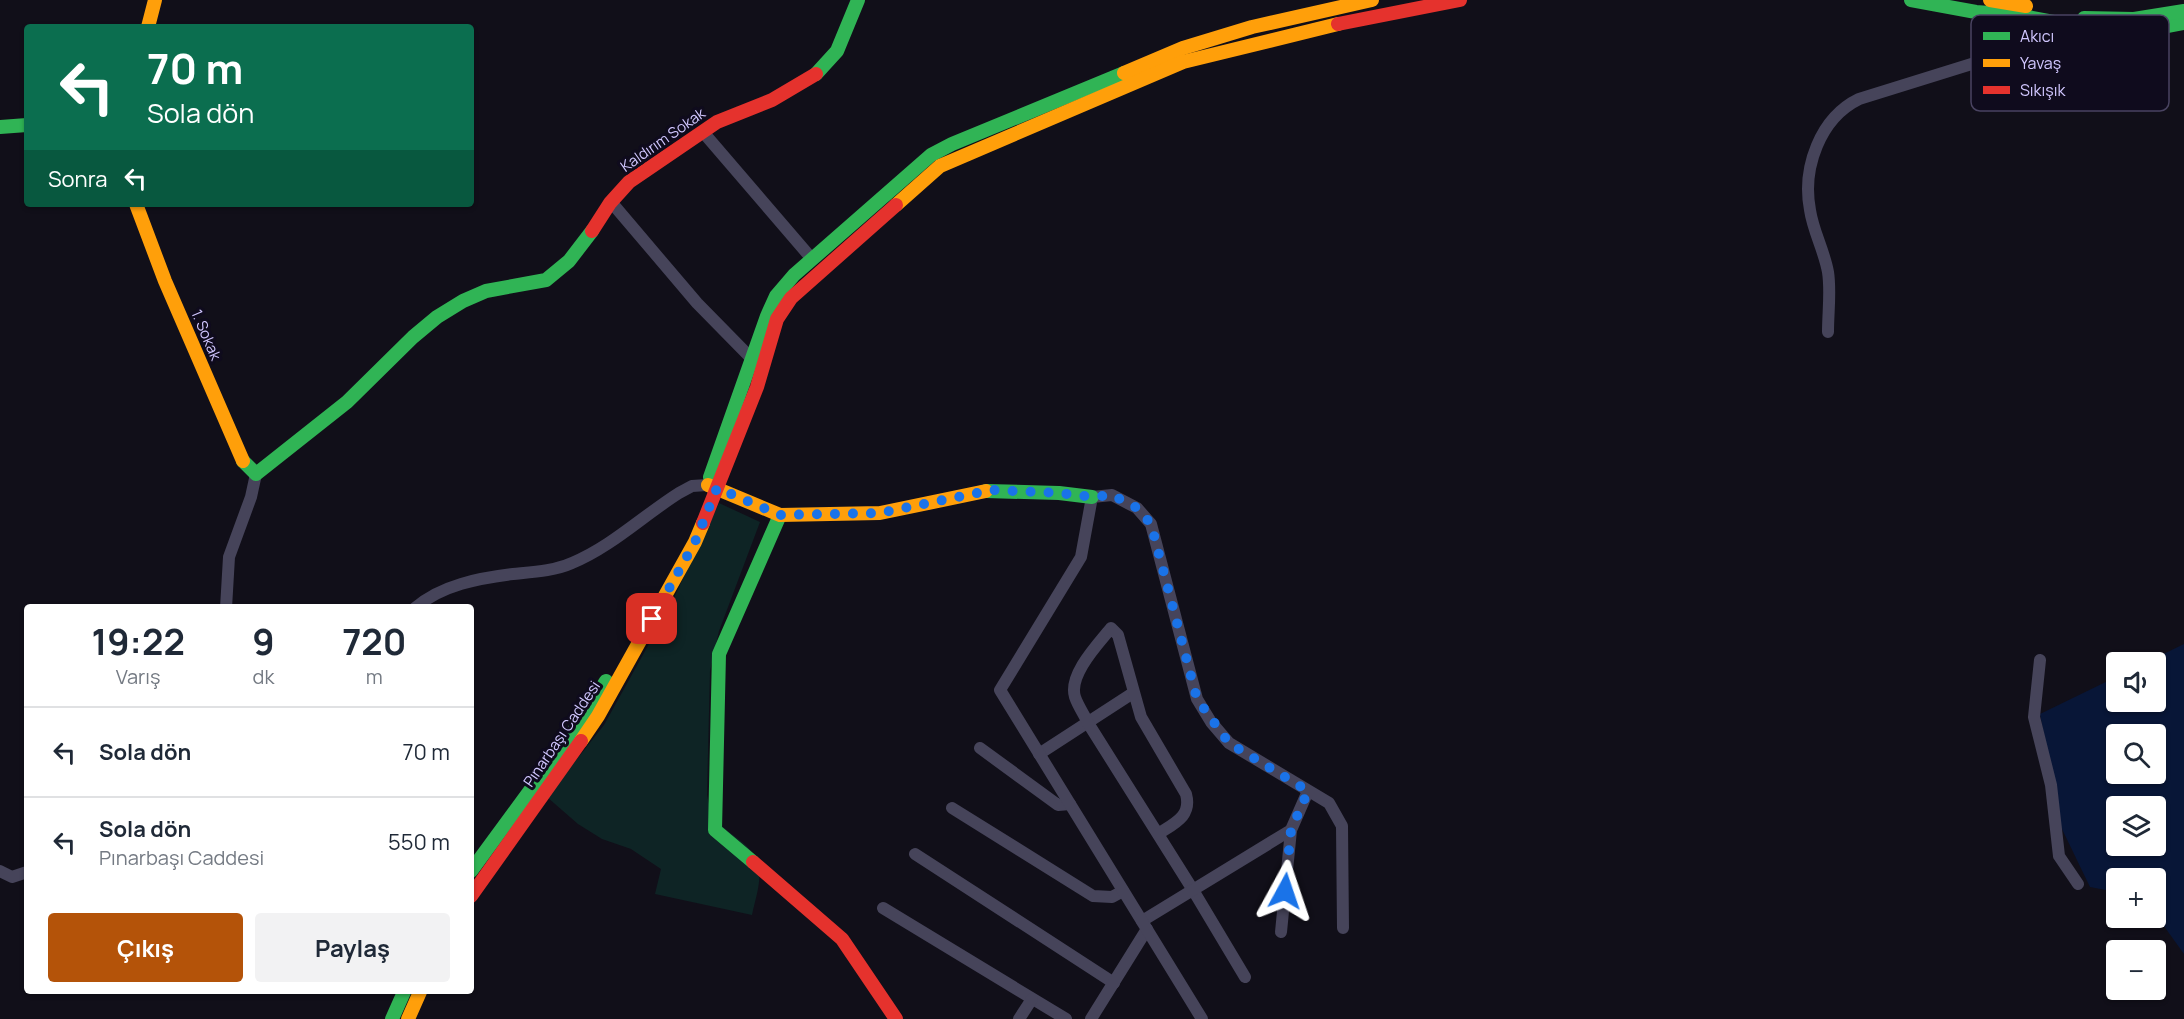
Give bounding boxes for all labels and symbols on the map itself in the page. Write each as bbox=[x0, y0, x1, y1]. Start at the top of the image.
legend bbox=[1971, 15, 2169, 111]
text: Akıcı bbox=[2020, 25, 2054, 47]
text: Yavaş bbox=[2020, 52, 2061, 74]
text: Sıkışık bbox=[2020, 79, 2066, 101]
street label: Kaldırım Sokak bbox=[616, 102, 710, 177]
street label: 1. Sokak bbox=[186, 306, 227, 364]
pin bbox=[626, 593, 677, 644]
street label: Pınarbaşı Caddesi bbox=[518, 677, 605, 791]
position arrow bbox=[1253, 859, 1317, 923]

